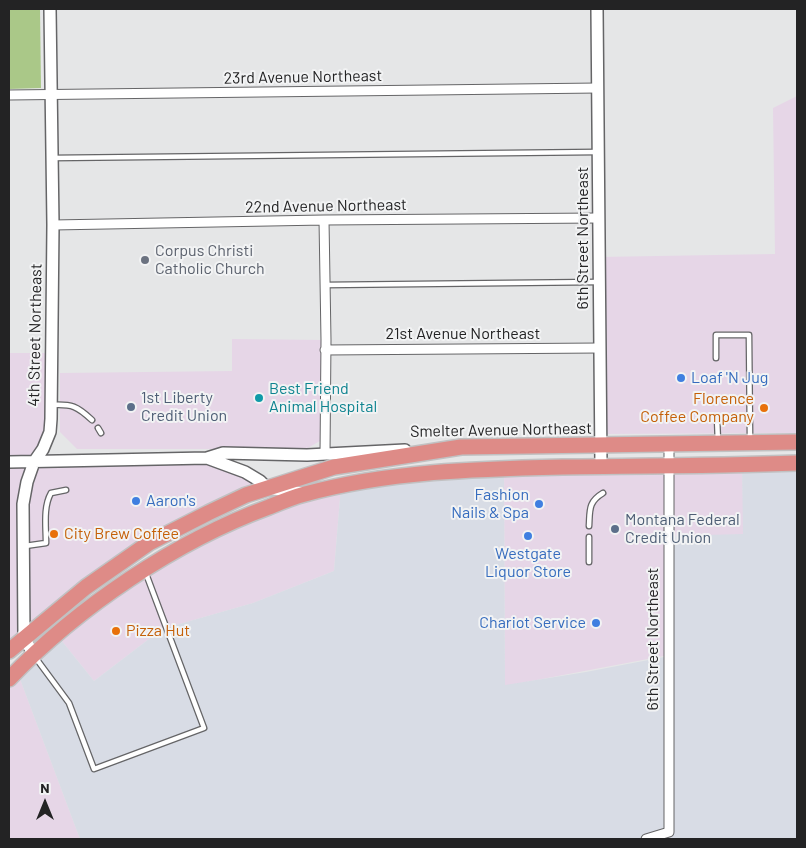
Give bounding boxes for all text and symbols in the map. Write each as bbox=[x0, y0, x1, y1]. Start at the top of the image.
street label: 23rd Avenue Northeast bbox=[224, 66, 382, 88]
street label: 6th Street Northeast bbox=[573, 167, 593, 309]
street label: 22nd Avenue Northeast bbox=[245, 195, 407, 217]
place label: Corpus Christi Catholic Church bbox=[155, 241, 265, 279]
marker: Corpus Christi Catholic Church bbox=[139, 254, 151, 266]
street label: 4th Street Northeast bbox=[24, 263, 46, 407]
street label: 21st Avenue Northeast bbox=[386, 324, 540, 344]
place label: Loaf 'N Jug bbox=[691, 368, 768, 388]
marker: Loaf 'N Jug bbox=[675, 372, 687, 384]
place label: Best Friend Animal Hospital bbox=[269, 379, 377, 417]
place label: 1st Liberty Credit Union bbox=[141, 388, 227, 426]
place label: Florence Coffee Company bbox=[640, 389, 754, 427]
marker: Best Friend Animal Hospital bbox=[253, 392, 265, 404]
marker: 1st Liberty Credit Union bbox=[125, 401, 137, 413]
marker: Florence Coffee Company bbox=[758, 402, 770, 414]
street label: Smelter Avenue Northeast bbox=[410, 419, 592, 441]
place label: Fashion Nails & Spa bbox=[451, 485, 529, 523]
place label: Aaron's bbox=[146, 491, 196, 511]
marker: Aaron's bbox=[130, 495, 142, 507]
marker: Fashion Nails & Spa bbox=[533, 498, 545, 510]
place label: Montana Federal Credit Union bbox=[625, 510, 740, 548]
marker: Montana Federal Credit Union bbox=[609, 523, 621, 535]
place label: City Brew Coffee bbox=[64, 524, 179, 544]
marker: City Brew Coffee bbox=[48, 528, 60, 540]
marker: Westgate Liquor Store bbox=[522, 530, 534, 542]
place label: Westgate Liquor Store bbox=[485, 544, 571, 582]
street label: 6th Street Northeast bbox=[643, 568, 663, 710]
place label: Chariot Service bbox=[479, 613, 586, 633]
marker: Chariot Service bbox=[590, 617, 602, 629]
place label: Pizza Hut bbox=[126, 621, 190, 641]
marker: Pizza Hut bbox=[110, 625, 122, 637]
north arrow bbox=[20, 778, 70, 828]
text: N bbox=[40, 779, 50, 796]

